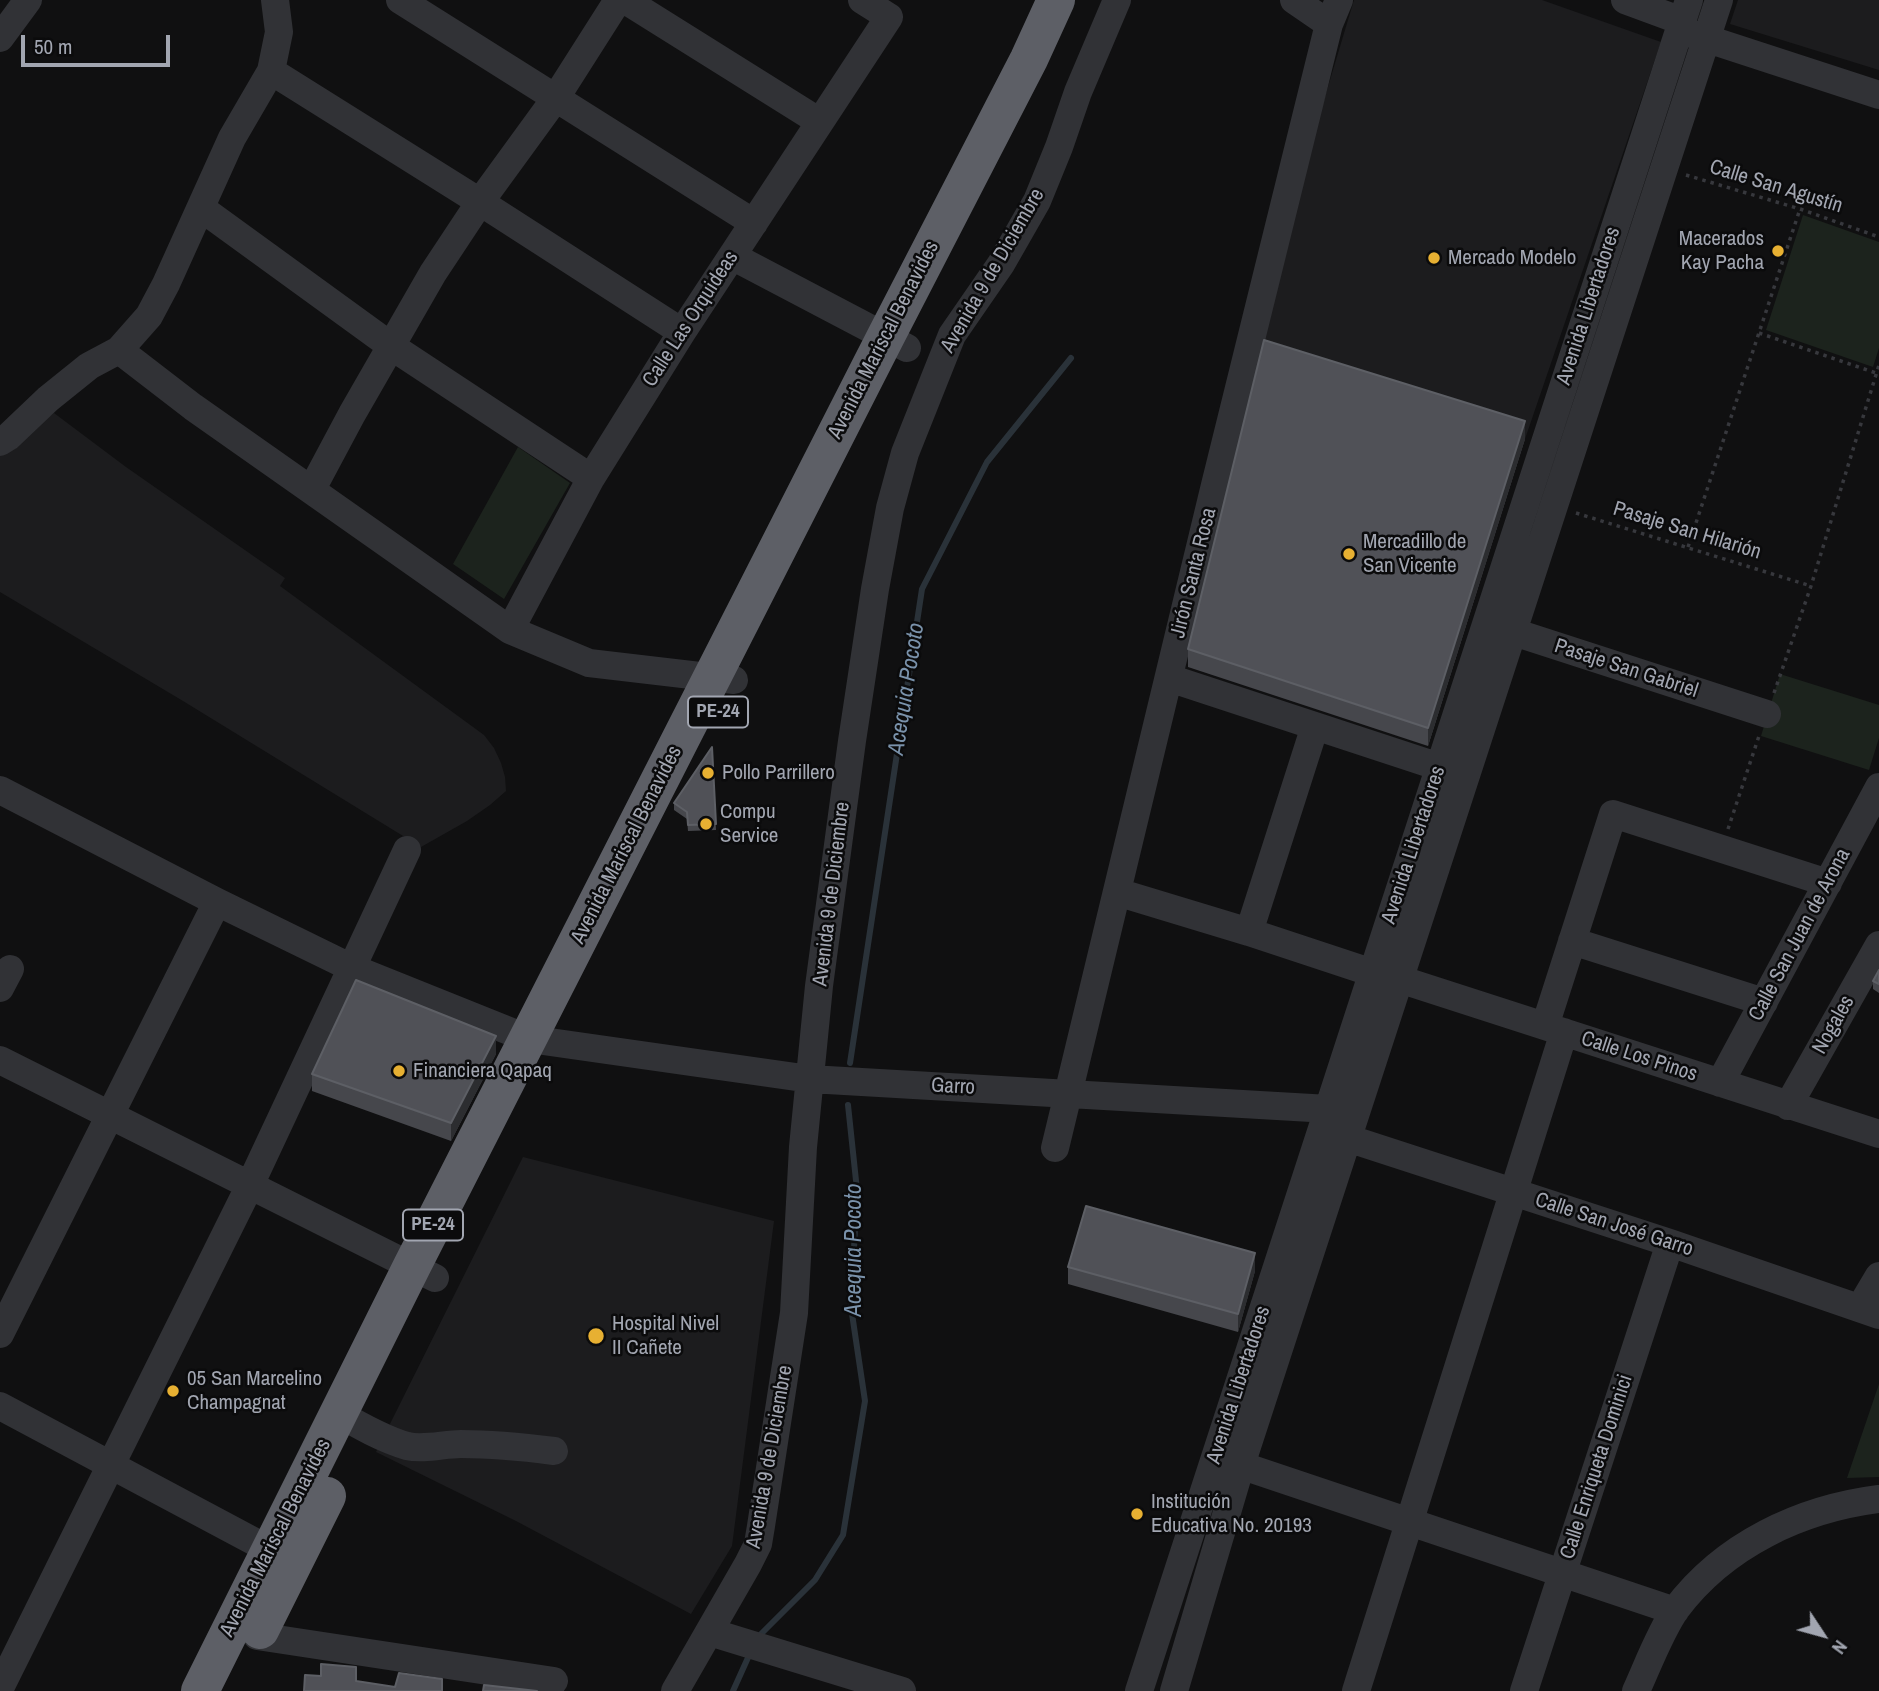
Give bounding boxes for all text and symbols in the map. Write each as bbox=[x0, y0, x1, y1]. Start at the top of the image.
scale bar bbox=[24, 21, 173, 65]
text: 50 m bbox=[34, 32, 72, 61]
street label: Calle San Agustín bbox=[1706, 155, 1846, 219]
street label: Avenida 9 de Diciembre bbox=[936, 184, 1050, 358]
street label: Avenida Libertadores bbox=[1552, 224, 1626, 388]
place label: Macerados Kay Pacha bbox=[1679, 226, 1764, 276]
street label: Avenida Mariscal Benavides bbox=[823, 237, 945, 443]
marker: Macerados Kay Pacha bbox=[1770, 243, 1786, 259]
place label: Mercado Modelo bbox=[1448, 245, 1576, 271]
street label: Calle Las Orquideas bbox=[638, 246, 744, 392]
marker: Mercado Modelo bbox=[1426, 250, 1442, 266]
street label: Pasaje San Hilarión bbox=[1610, 497, 1764, 565]
street label: Jirón Santa Rosa bbox=[1166, 505, 1222, 641]
place label: Mercadillo de San Vicente bbox=[1363, 529, 1466, 579]
marker: Mercadillo de San Vicente bbox=[1341, 546, 1357, 562]
water label: Acequia Pocoto bbox=[883, 621, 931, 757]
street label: Pasaje San Gabriel bbox=[1551, 634, 1701, 704]
road number: PE-24 bbox=[688, 696, 748, 727]
street label: Avenida Mariscal Benavides bbox=[566, 742, 688, 948]
place label: Pollo Parrillero bbox=[722, 760, 835, 786]
street label: Avenida Libertadores bbox=[1377, 763, 1451, 927]
marker: Pollo Parrillero bbox=[700, 765, 716, 781]
place label: Compu Service bbox=[720, 799, 778, 849]
street label: Avenida 9 de Diciembre bbox=[808, 800, 856, 988]
marker: Compu Service bbox=[698, 816, 714, 832]
street label: Calle San Juan de Arona bbox=[1744, 845, 1856, 1025]
street label: Nogales bbox=[1808, 991, 1860, 1059]
street label: Calle Los Pinos bbox=[1578, 1026, 1700, 1088]
place label: Financiera Qapaq bbox=[413, 1058, 552, 1084]
marker: Financiera Qapaq bbox=[391, 1063, 407, 1079]
street label: Garro bbox=[930, 1073, 976, 1101]
water label: Acequia Pocoto bbox=[841, 1183, 869, 1317]
street label: Calle San José Garro bbox=[1532, 1188, 1696, 1262]
road number: PE-24 bbox=[403, 1210, 463, 1240]
street label: Avenida Libertadores bbox=[1202, 1303, 1276, 1467]
place label: Hospital Nivel II Cañete bbox=[612, 1311, 719, 1361]
marker: Hospital Nivel II Cañete bbox=[586, 1326, 606, 1346]
street label: Avenida 9 de Diciembre bbox=[741, 1364, 799, 1550]
place label: 05 San Marcelino Champagnat bbox=[187, 1366, 322, 1416]
street label: Calle Enriqueta Dominici bbox=[1555, 1372, 1639, 1562]
marker: 05 San Marcelino Champagnat bbox=[165, 1383, 181, 1399]
street label: Avenida Mariscal Benavides bbox=[215, 1435, 337, 1641]
place label: Institución Educativa No. 20193 bbox=[1151, 1489, 1312, 1539]
marker: Institución Educativa No. 20193 bbox=[1129, 1506, 1145, 1522]
north arrow bbox=[1788, 1600, 1858, 1670]
text: N bbox=[1826, 1635, 1854, 1660]

